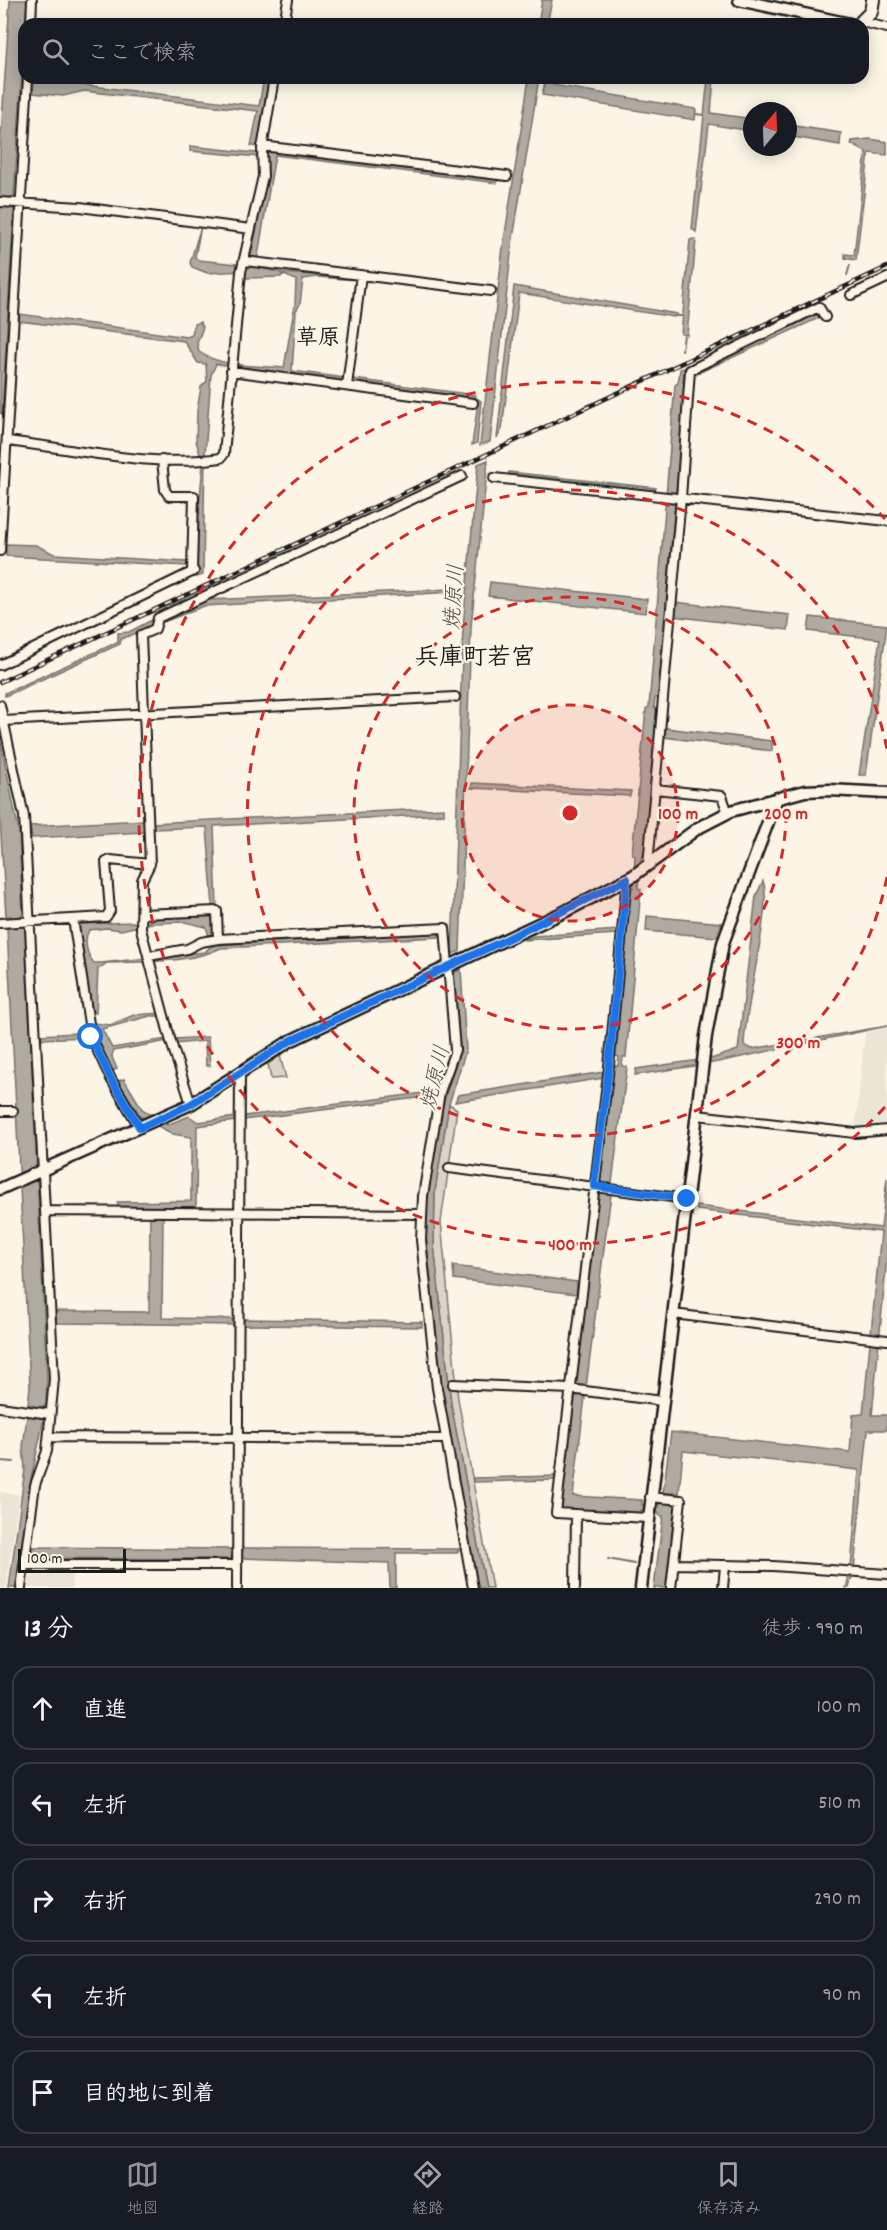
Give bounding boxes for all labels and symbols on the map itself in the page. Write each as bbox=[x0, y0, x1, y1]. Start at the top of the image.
north arrow bbox=[743, 102, 797, 156]
district label: 草原 bbox=[296, 324, 340, 355]
water label: 焼原川 bbox=[438, 563, 474, 631]
district label: 兵庫町若宮 bbox=[415, 642, 535, 676]
centre of rings bbox=[560, 803, 580, 823]
text: 100 m bbox=[658, 803, 698, 828]
text: 200 m bbox=[764, 803, 808, 828]
route start bbox=[77, 1023, 103, 1049]
text: 300 m bbox=[776, 1032, 820, 1057]
water label: 焼原川 bbox=[414, 1042, 460, 1114]
route end bbox=[673, 1185, 699, 1211]
text: 400 m bbox=[548, 1234, 592, 1259]
scale bar bbox=[18, 1546, 126, 1574]

